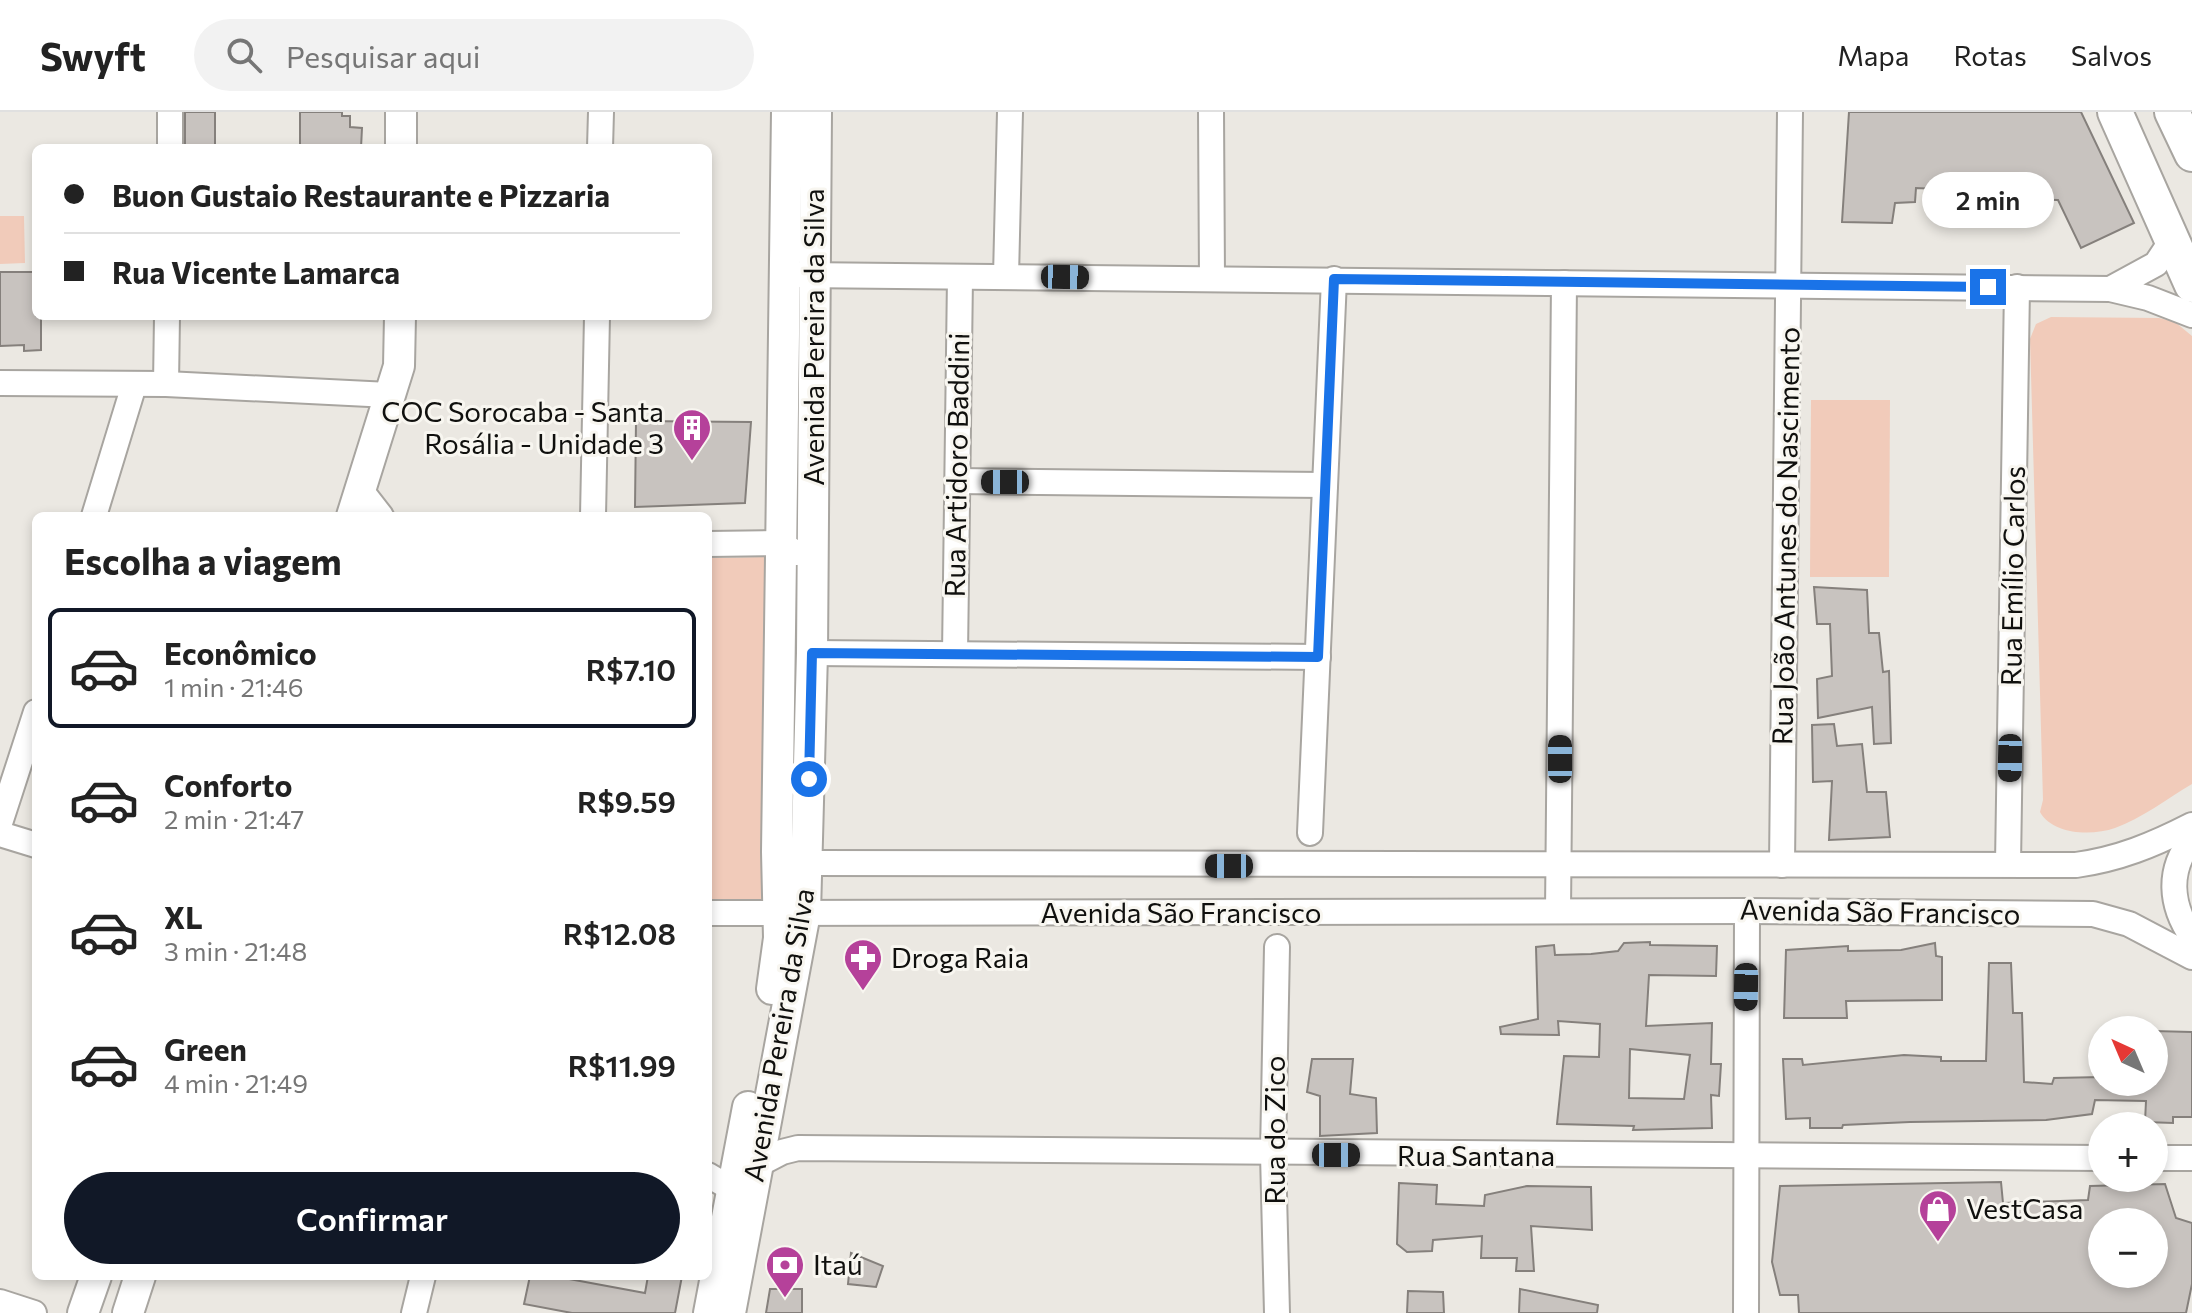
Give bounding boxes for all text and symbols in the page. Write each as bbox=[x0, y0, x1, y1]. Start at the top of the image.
search box bbox=[194, 19, 754, 91]
text: Swyft bbox=[40, 32, 146, 79]
icon: search bbox=[222, 33, 266, 77]
text: Pesquisar aqui bbox=[286, 37, 480, 74]
text: Mapa bbox=[1837, 38, 1910, 72]
text: Rotas bbox=[1954, 38, 2027, 72]
text: Salvos bbox=[2071, 38, 2152, 72]
callout: 2 min bbox=[1922, 171, 2054, 227]
text: Buon Gustaio Restaurante e Pizzaria bbox=[112, 176, 610, 213]
text: 2 min bbox=[1956, 184, 2020, 215]
street label: Avenida Pereira da Silva bbox=[796, 188, 830, 486]
text: Rua Vicente Lamarca bbox=[112, 253, 400, 290]
car bbox=[1041, 265, 1089, 289]
route end bbox=[1970, 269, 2006, 305]
street label: Rua João Antunes do Nascimento bbox=[1764, 327, 1806, 745]
street label: Rua Artidoro Baddini bbox=[937, 332, 975, 598]
place label: COC Sorocaba - Santa Rosália - Unidade 3 bbox=[381, 394, 664, 460]
building icon: COC Sorocaba - Santa Rosália - Unidade 3 bbox=[671, 407, 713, 462]
street label: Rua Emílio Carlos bbox=[1993, 466, 2031, 686]
car bbox=[981, 470, 1029, 494]
text: Escolha a viagem bbox=[64, 538, 342, 582]
icon: car bbox=[68, 632, 140, 704]
text: Econômico bbox=[164, 634, 317, 671]
text: R$7.10 bbox=[586, 650, 676, 687]
text: 1 min · 21:46 bbox=[164, 671, 304, 702]
car bbox=[1998, 734, 2022, 782]
car bbox=[1548, 735, 1572, 783]
route start bbox=[791, 761, 827, 797]
icon: car bbox=[68, 764, 140, 836]
text: Conforto bbox=[164, 766, 292, 803]
text: R$9.59 bbox=[577, 782, 676, 819]
text: 2 min · 21:47 bbox=[164, 803, 304, 834]
car bbox=[1205, 854, 1253, 878]
street label: Avenida Pereira da Silva bbox=[735, 885, 821, 1184]
street label: Avenida São Francisco bbox=[1739, 892, 2021, 930]
street label: Avenida São Francisco bbox=[1041, 895, 1321, 929]
icon: car bbox=[68, 896, 140, 968]
text: XL bbox=[164, 898, 203, 935]
text: R$12.08 bbox=[563, 914, 676, 951]
text: 3 min · 21:48 bbox=[164, 935, 307, 966]
pharmacy icon: Droga Raia bbox=[842, 937, 884, 992]
place label: Droga Raia bbox=[891, 940, 1029, 974]
car bbox=[1734, 963, 1758, 1011]
north arrow bbox=[2088, 1016, 2168, 1096]
map controls bbox=[2088, 1016, 2168, 1288]
icon: car bbox=[68, 1028, 140, 1100]
text: Green bbox=[164, 1030, 247, 1067]
text: R$11.99 bbox=[568, 1046, 676, 1083]
street label: Rua do Zico bbox=[1257, 1055, 1291, 1205]
text: 4 min · 21:49 bbox=[164, 1067, 308, 1098]
button: + bbox=[2088, 1112, 2168, 1192]
street label: Rua Santana bbox=[1397, 1138, 1555, 1172]
car bbox=[1312, 1143, 1360, 1167]
button: Confirmar bbox=[64, 1172, 680, 1264]
shop icon: VestCasa bbox=[1917, 1188, 1959, 1243]
place label: VestCasa bbox=[1966, 1191, 2083, 1225]
button: − bbox=[2088, 1208, 2168, 1288]
bank icon: Itaú bbox=[764, 1244, 806, 1299]
place label: Itaú bbox=[813, 1247, 863, 1281]

